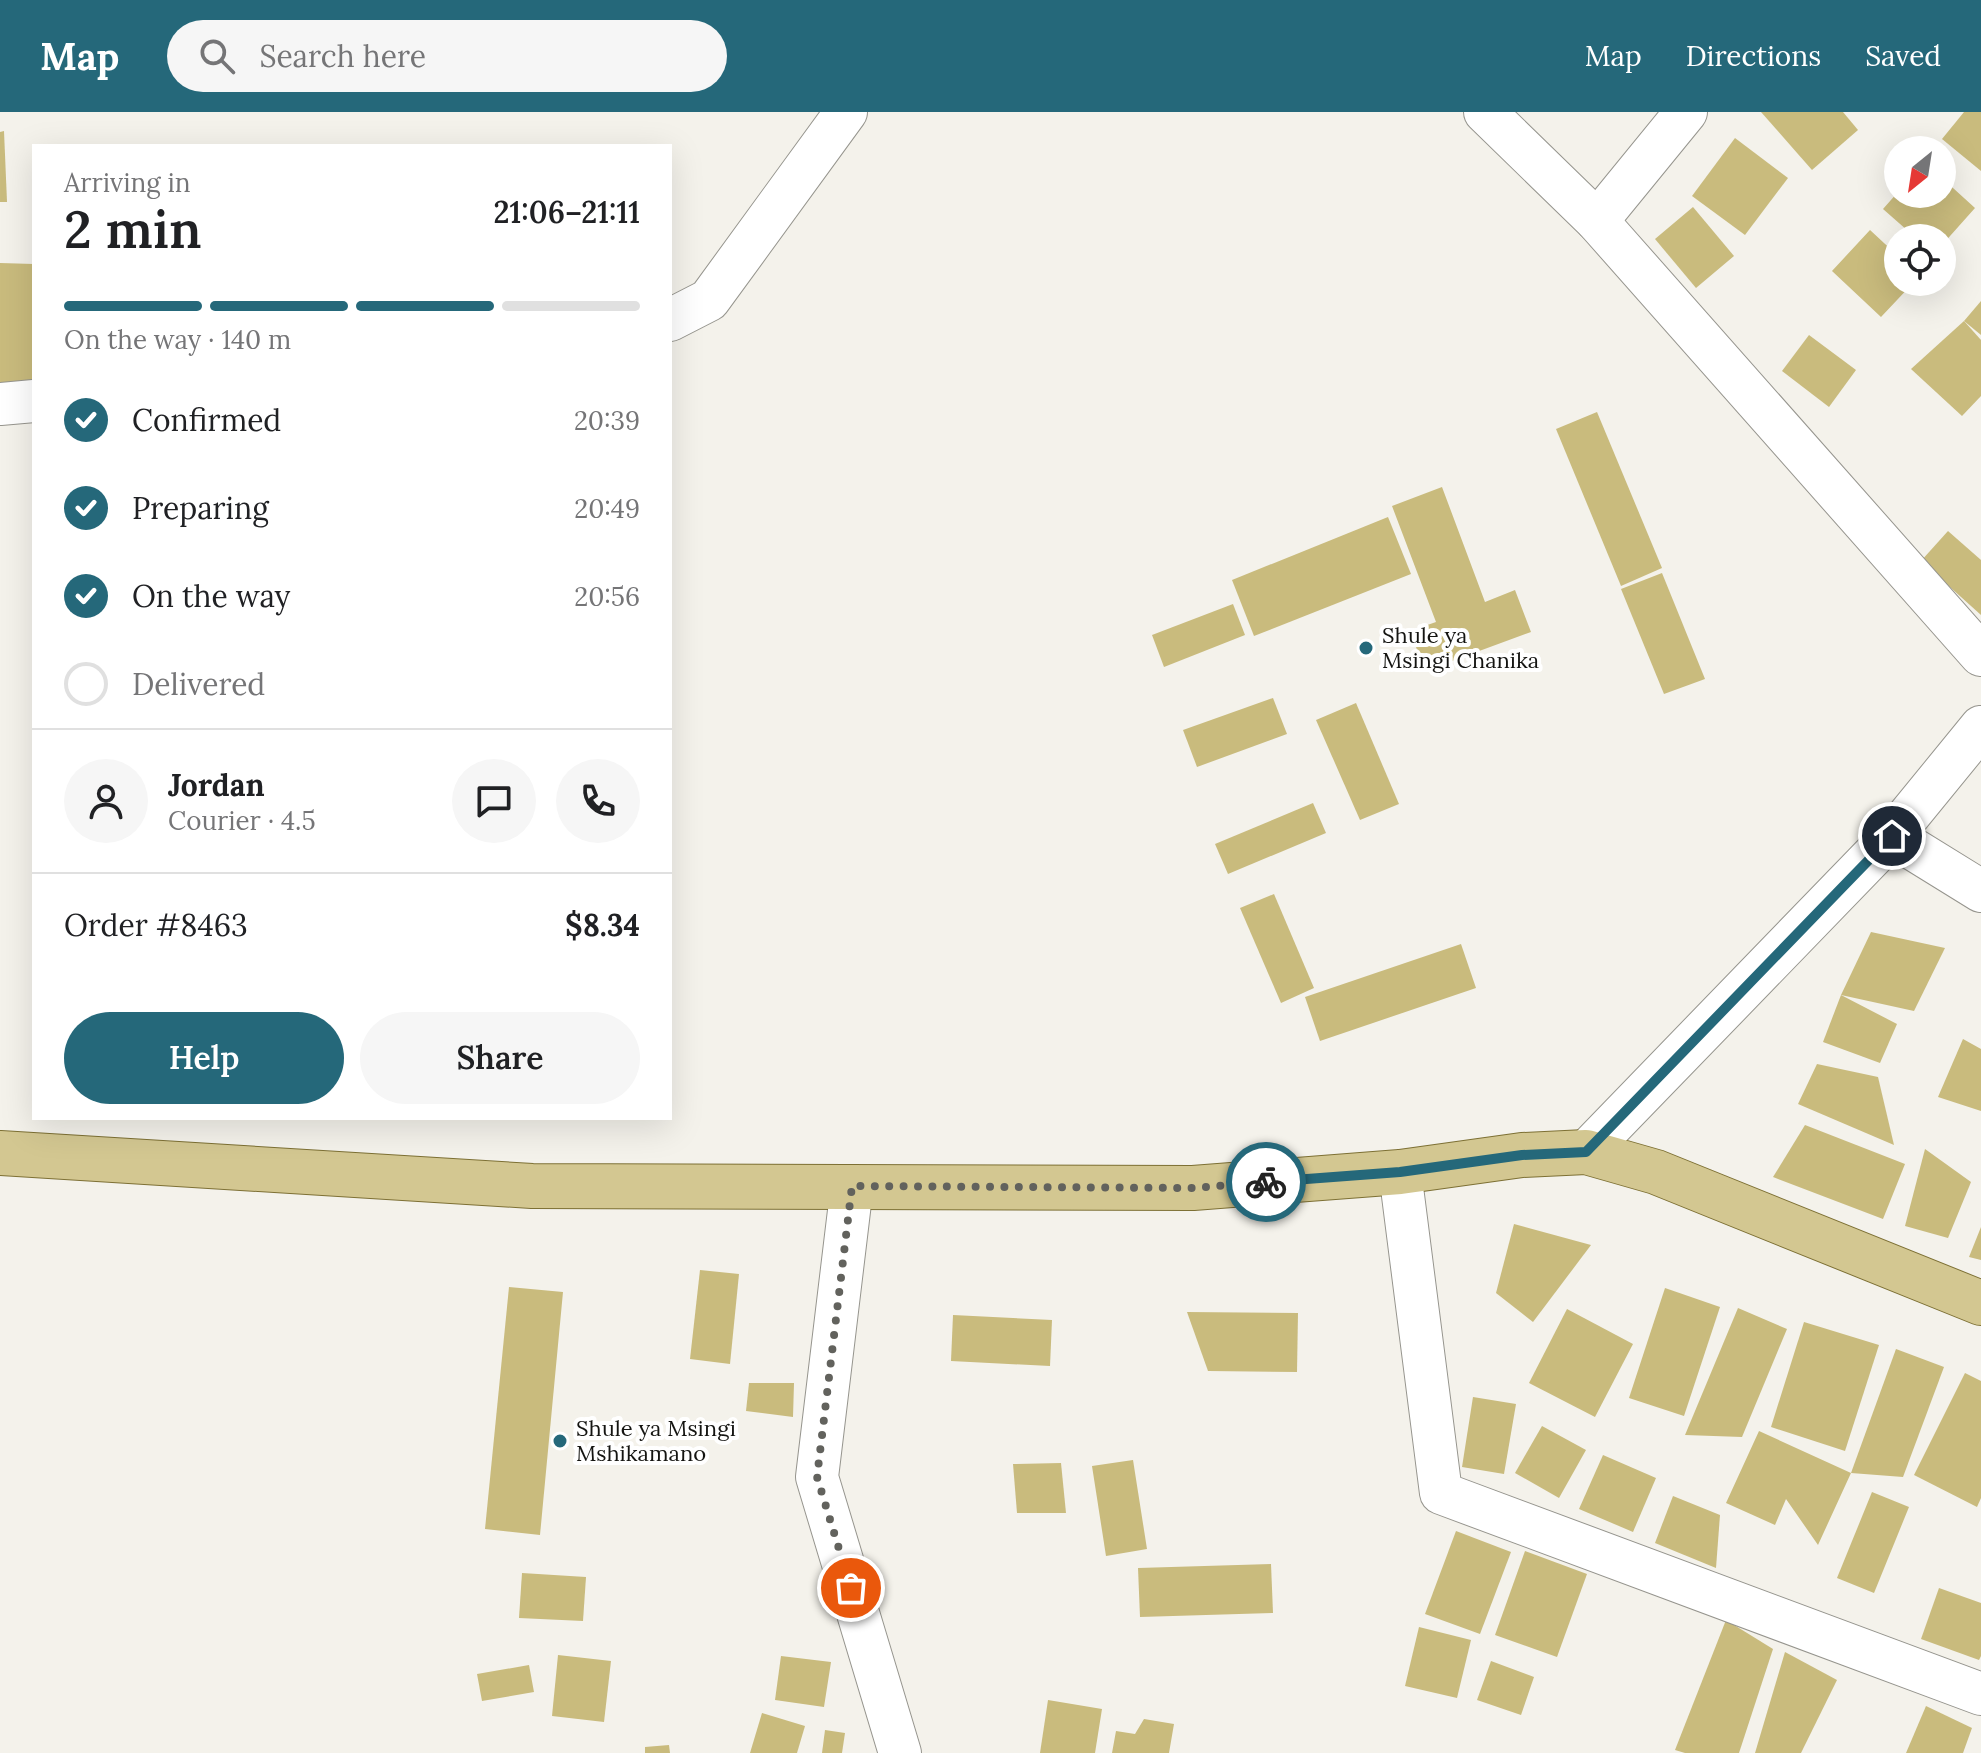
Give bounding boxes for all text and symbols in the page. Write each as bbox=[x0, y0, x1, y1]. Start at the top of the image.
search box bbox=[167, 20, 727, 92]
text: Map bbox=[40, 32, 119, 80]
icon: search bbox=[195, 34, 239, 78]
text: Search here bbox=[259, 37, 426, 75]
text: Map bbox=[1585, 38, 1642, 74]
text: Directions bbox=[1686, 38, 1821, 74]
text: Saved bbox=[1865, 38, 1941, 74]
north arrow bbox=[1884, 136, 1956, 208]
map controls bbox=[1884, 136, 1956, 296]
text: Arriving in bbox=[64, 166, 191, 199]
text: 21:06–21:11 bbox=[493, 193, 640, 231]
text: 2 min bbox=[64, 196, 202, 262]
button: locate bbox=[1884, 224, 1956, 296]
text: On the way · 140 m bbox=[64, 323, 291, 356]
icon: check bbox=[64, 398, 108, 442]
text: Confirmed bbox=[132, 401, 281, 439]
text: 20:39 bbox=[574, 404, 640, 437]
icon: check bbox=[64, 486, 108, 530]
text: Preparing bbox=[132, 489, 269, 527]
text: 20:49 bbox=[574, 492, 640, 525]
icon: check bbox=[64, 574, 108, 618]
text: On the way bbox=[132, 577, 290, 615]
text: 20:56 bbox=[574, 580, 640, 613]
place label: Shule ya Msingi Chanika bbox=[1382, 621, 1539, 674]
marker: Shule ya Msingi Chanika bbox=[1357, 639, 1375, 657]
text: Delivered bbox=[132, 665, 265, 703]
button: person bbox=[64, 759, 148, 843]
button: chat bbox=[452, 759, 536, 843]
button: phone bbox=[556, 759, 640, 843]
text: Jordan bbox=[168, 766, 265, 804]
pin bbox=[1858, 802, 1926, 870]
text: Courier · 4.5 bbox=[168, 804, 316, 837]
icon: home bbox=[1870, 814, 1914, 858]
text: Order #8463 bbox=[64, 906, 248, 944]
text: $8.34 bbox=[565, 906, 640, 944]
button: Help bbox=[64, 1012, 344, 1104]
button: Share bbox=[360, 1012, 640, 1104]
courier bbox=[1226, 1142, 1306, 1222]
icon: bike bbox=[1244, 1160, 1288, 1204]
place label: Shule ya Msingi Mshikamano bbox=[576, 1414, 736, 1467]
marker: Shule ya Msingi Mshikamano bbox=[551, 1432, 569, 1450]
pin bbox=[817, 1554, 885, 1622]
icon: bag bbox=[829, 1566, 873, 1610]

